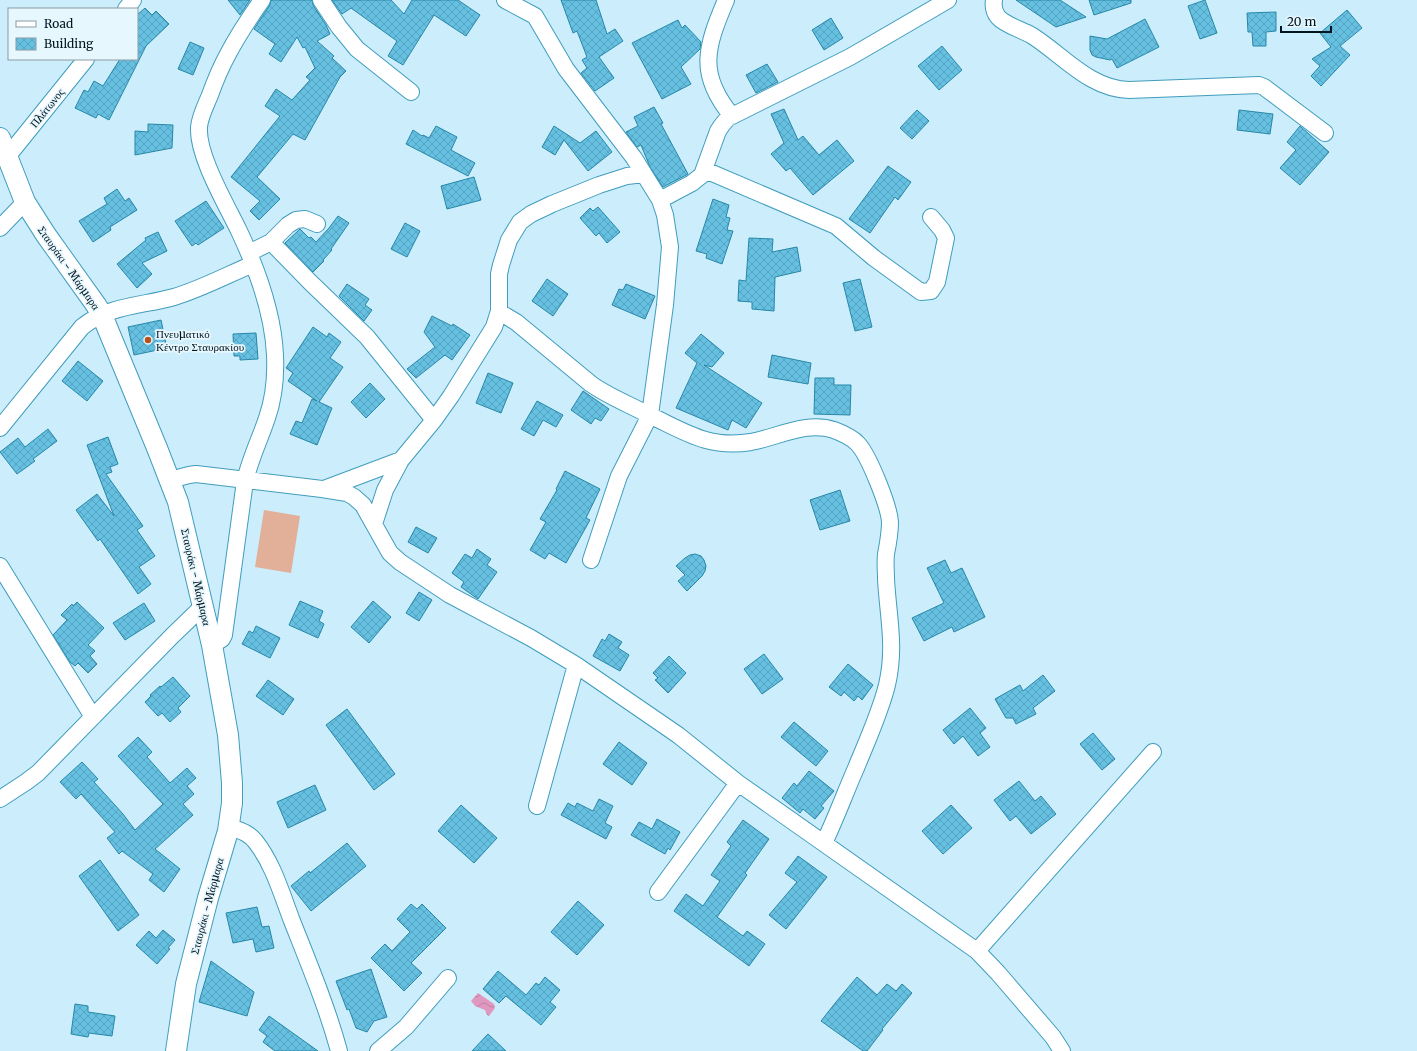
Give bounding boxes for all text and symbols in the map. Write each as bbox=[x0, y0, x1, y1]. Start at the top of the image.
legend bbox=[8, 8, 138, 60]
scale bar bbox=[1281, 8, 1331, 34]
text: 20 m bbox=[1287, 14, 1316, 29]
text: Road bbox=[44, 16, 73, 31]
text: Building bbox=[44, 36, 94, 51]
street label: Πλάτωνος bbox=[27, 85, 68, 131]
street label: Σταυράκι - Μάρμαρα bbox=[35, 223, 103, 313]
place label: Πνευματικό Κέντρο Σταυρακίου bbox=[156, 327, 245, 354]
marker: Πνευματικό Κέντρο Σταυρακίου bbox=[143, 335, 153, 345]
street label: Σταυράκι - Μάρμαρα bbox=[178, 527, 214, 627]
street label: Σταυράκι - Μάρμαρα bbox=[187, 856, 227, 956]

